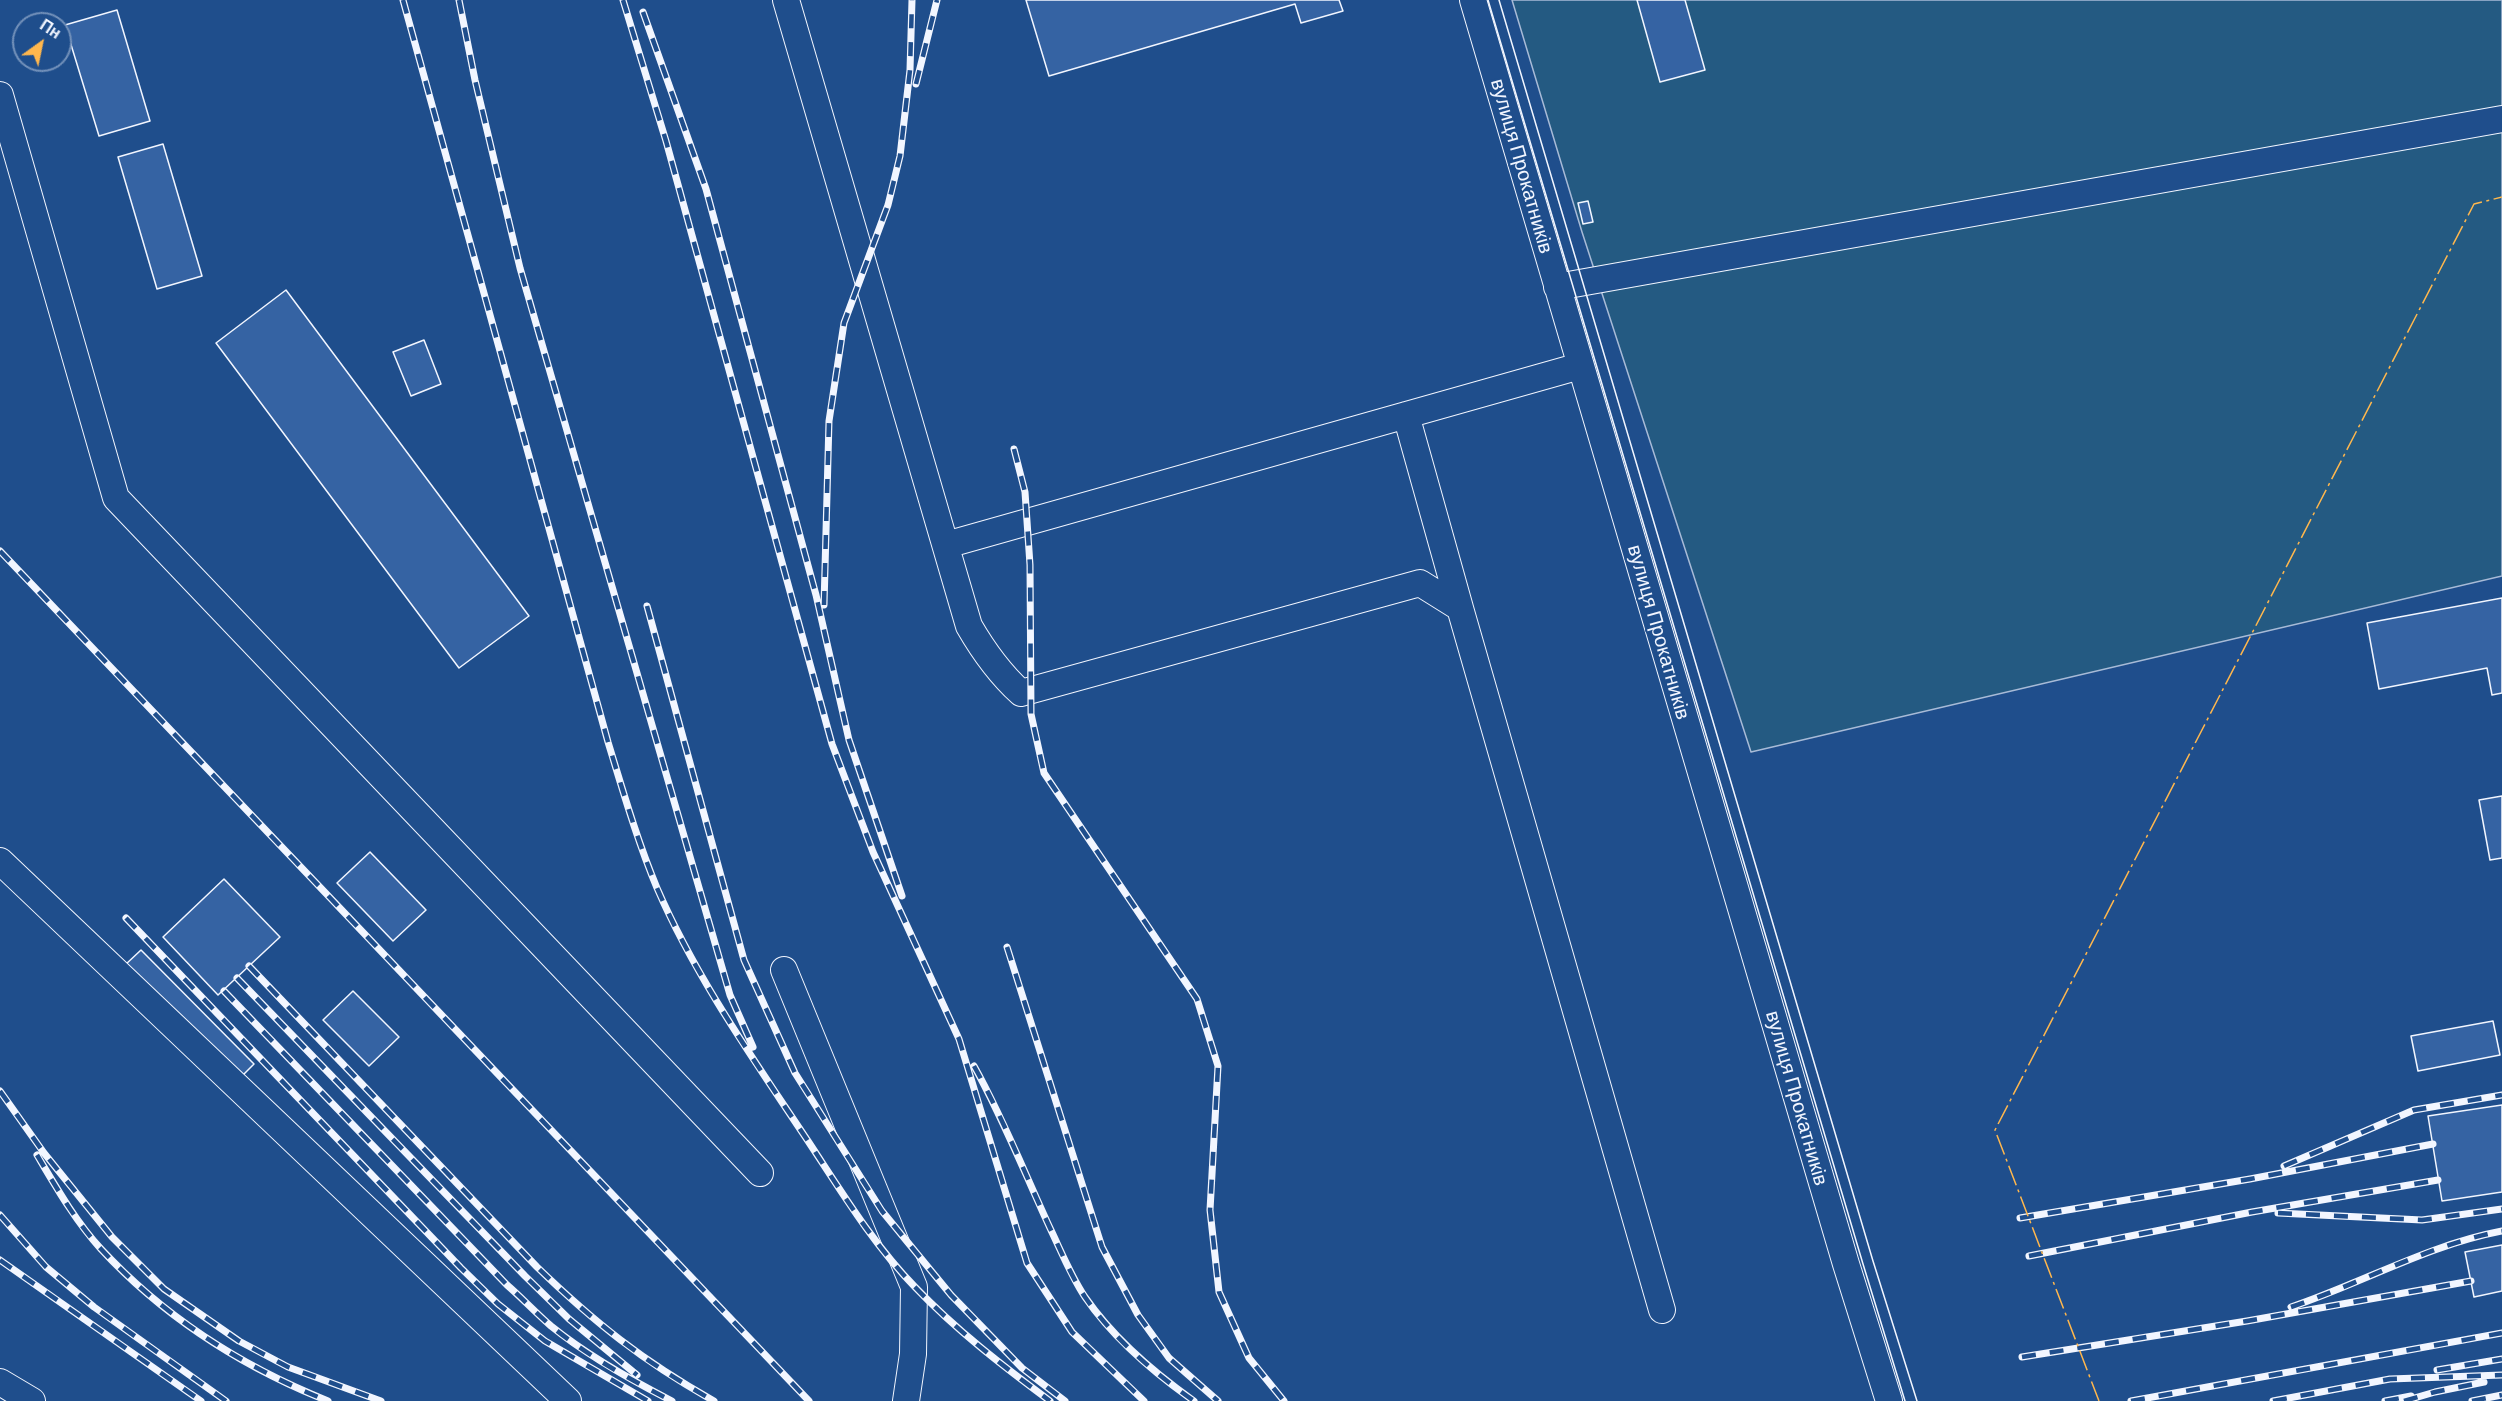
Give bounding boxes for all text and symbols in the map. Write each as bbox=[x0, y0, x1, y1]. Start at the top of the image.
north arrow bbox=[12, 12, 72, 72]
text: Пн bbox=[37, 14, 65, 42]
street label: вулиця Прокатників bbox=[1486, 76, 1558, 256]
street label: вулиця Прокатників bbox=[1623, 542, 1695, 722]
street label: вулиця Прокатників bbox=[1761, 1008, 1833, 1188]

